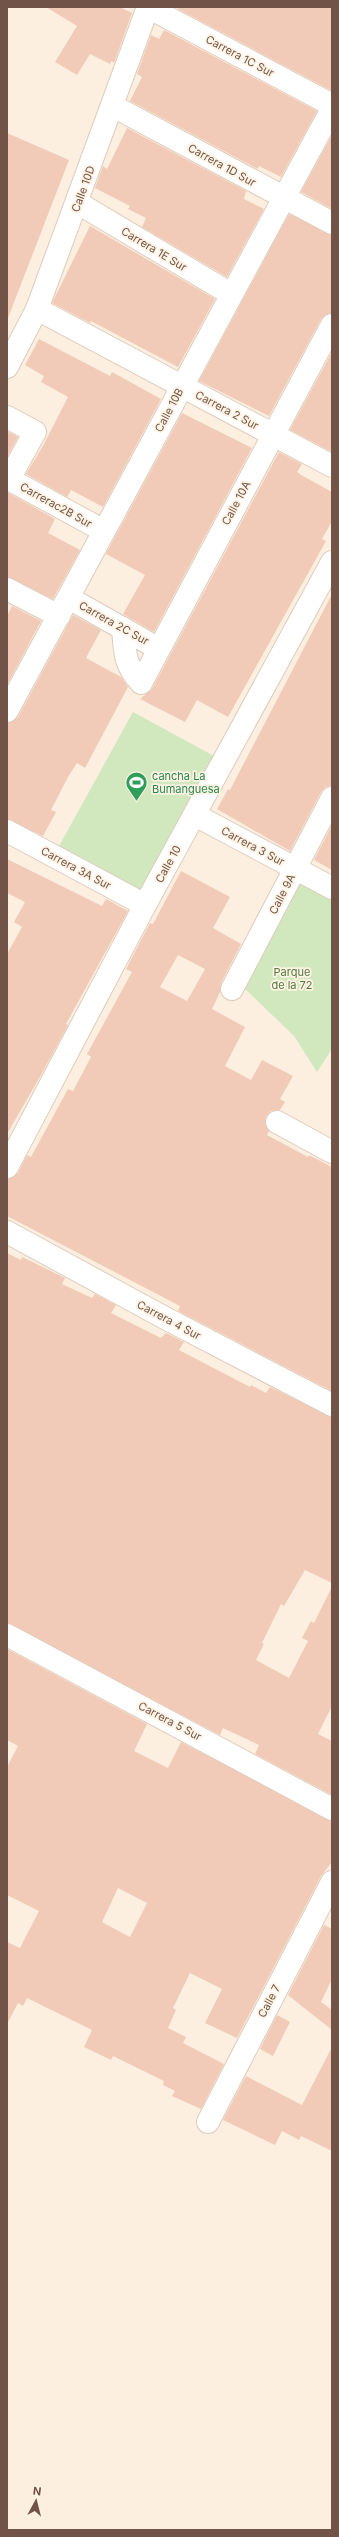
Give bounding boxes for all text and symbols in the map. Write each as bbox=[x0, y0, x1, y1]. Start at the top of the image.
street label: Carrera 1C Sur bbox=[203, 32, 277, 80]
street label: Carrera 1D Sur bbox=[186, 141, 258, 189]
street label: Calle 10D bbox=[68, 164, 98, 214]
street label: Carrera 1E Sur bbox=[119, 224, 189, 274]
street label: Calle 10B bbox=[152, 386, 186, 434]
street label: Carrera 2 Sur bbox=[193, 387, 261, 433]
street label: Calle 10A bbox=[219, 478, 254, 528]
street label: Carrerac2B Sur bbox=[18, 479, 94, 531]
street label: Carrera 2C Sur bbox=[77, 598, 151, 648]
sports icon: cancha La Bumanguesa bbox=[123, 769, 149, 802]
place label: cancha La Bumanguesa bbox=[152, 769, 220, 796]
street label: Carrera 3 Sur bbox=[219, 823, 287, 869]
street label: Calle 10 bbox=[152, 843, 184, 885]
street label: Carrera 3A Sur bbox=[38, 844, 114, 892]
street label: Calle 9A bbox=[266, 871, 298, 917]
park label: Parque de la 72 bbox=[271, 965, 313, 992]
street label: Carrera 4 Sur bbox=[135, 1297, 203, 1343]
street label: Carrera 5 Sur bbox=[136, 1698, 204, 1744]
street label: Calle 7 bbox=[255, 1982, 283, 2020]
north arrow bbox=[16, 2481, 56, 2521]
text: N bbox=[32, 2484, 42, 2499]

